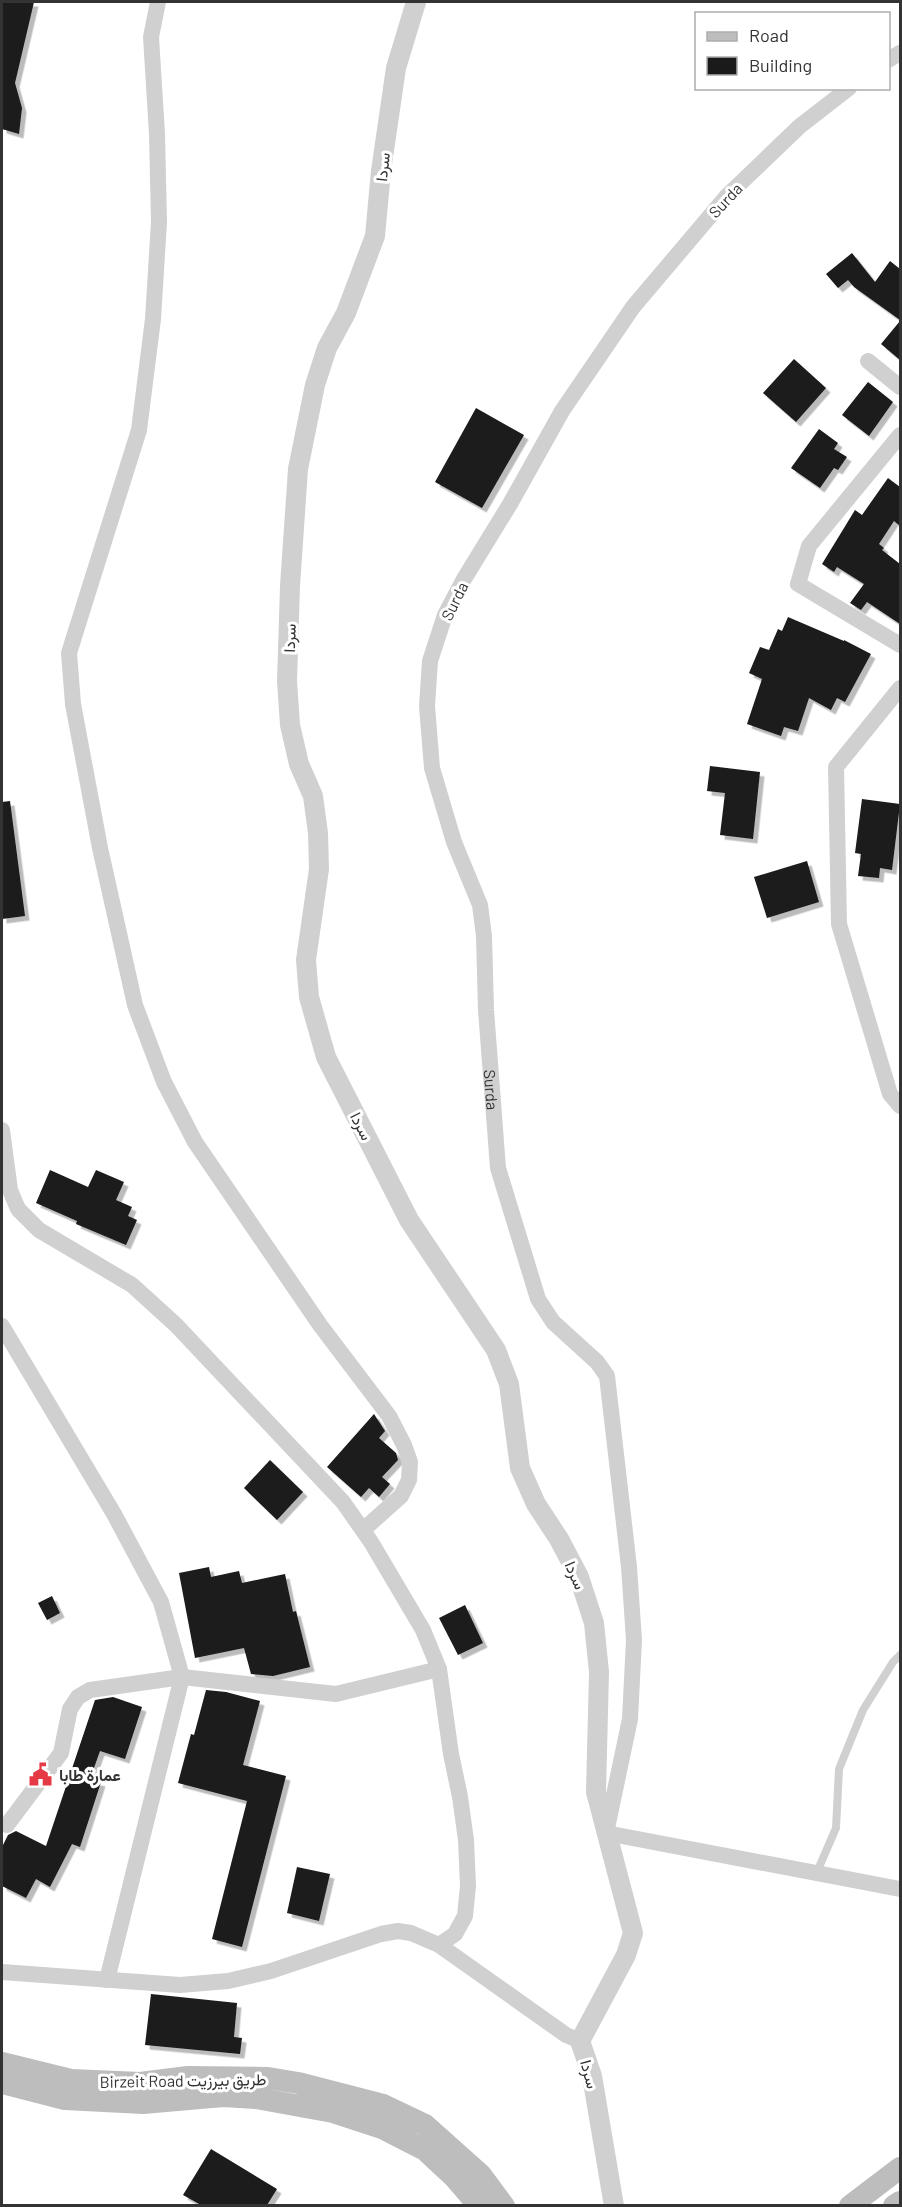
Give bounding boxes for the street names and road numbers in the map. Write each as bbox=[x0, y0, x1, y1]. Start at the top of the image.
street label: سردا bbox=[371, 152, 395, 183]
street label: Surda bbox=[704, 179, 746, 221]
street label: Surda bbox=[437, 579, 471, 623]
street label: سردا bbox=[279, 623, 301, 653]
street label: Surda bbox=[481, 1069, 503, 1111]
street label: سردا bbox=[345, 1109, 377, 1144]
street label: سردا bbox=[560, 1558, 591, 1593]
street label: سردا bbox=[575, 2058, 603, 2091]
street label: Birzeit Road طريق بيرزيت bbox=[99, 2069, 267, 2093]

